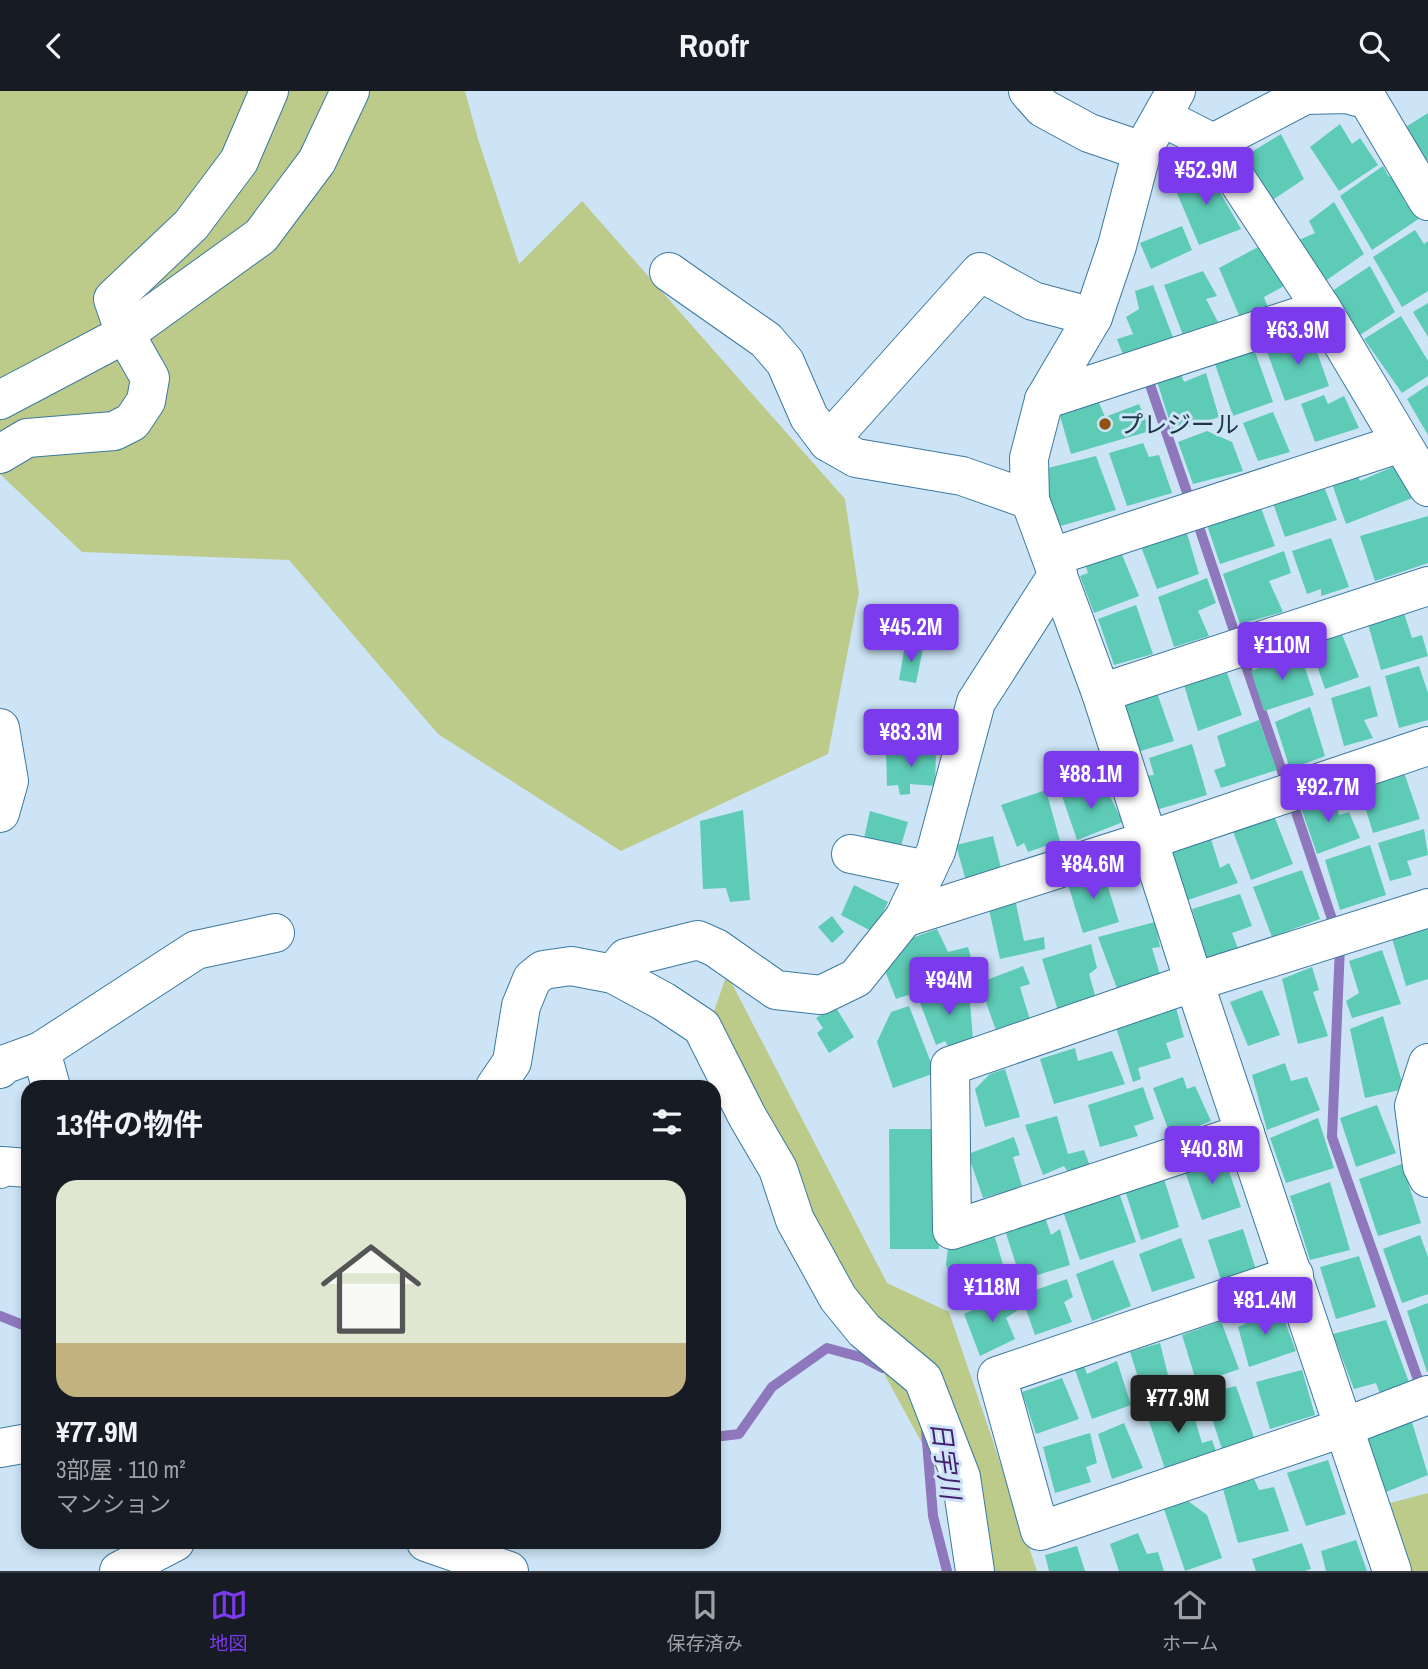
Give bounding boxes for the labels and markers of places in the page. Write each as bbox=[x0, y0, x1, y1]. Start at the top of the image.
pin: ¥52.9M bbox=[1149, 148, 1263, 207]
pin: ¥63.9M bbox=[1241, 307, 1355, 367]
place label: プレジール bbox=[1119, 408, 1239, 440]
marker: プレジール bbox=[1097, 416, 1113, 432]
pin: ¥45.2M bbox=[854, 605, 968, 664]
pin: ¥110M bbox=[1233, 623, 1331, 682]
pin: ¥83.3M bbox=[854, 709, 968, 769]
pin: ¥88.1M bbox=[1034, 751, 1148, 811]
pin: ¥92.7M bbox=[1271, 765, 1385, 824]
pin: ¥84.6M bbox=[1036, 841, 1150, 901]
pin: ¥94M bbox=[908, 957, 990, 1017]
pin: ¥40.8M bbox=[1155, 1127, 1269, 1186]
pin: ¥118M bbox=[943, 1265, 1041, 1324]
pin: ¥81.4M bbox=[1208, 1277, 1322, 1337]
pin: ¥77.9M bbox=[1121, 1375, 1235, 1435]

